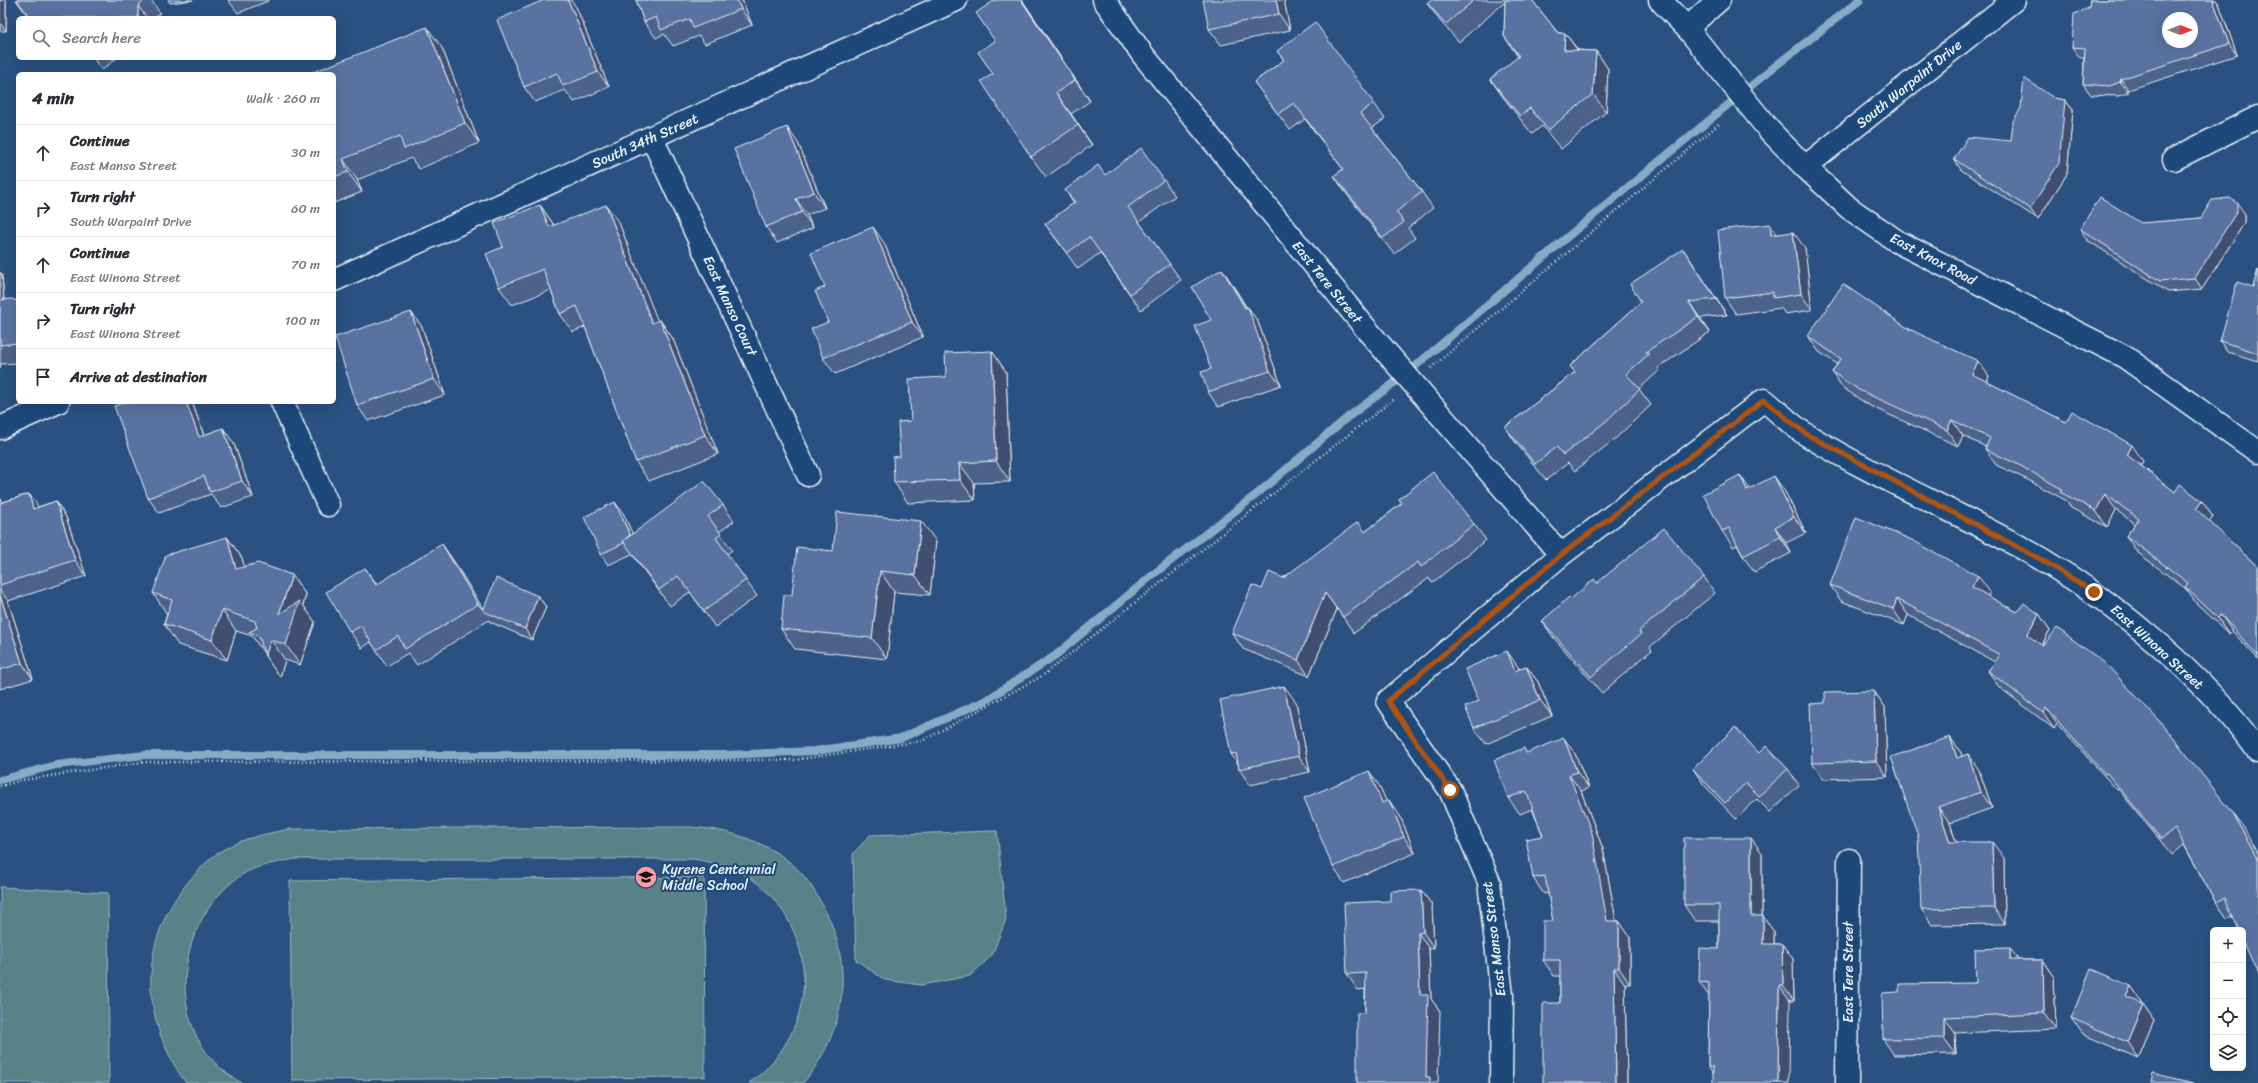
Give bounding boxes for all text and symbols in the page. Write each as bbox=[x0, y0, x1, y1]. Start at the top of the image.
north arrow bbox=[2162, 12, 2198, 48]
search box bbox=[16, 16, 336, 60]
text: Search here bbox=[62, 25, 141, 51]
icon: search bbox=[30, 27, 52, 49]
street label: South Warpaint Drive bbox=[1850, 33, 1968, 135]
text: 4 min bbox=[32, 83, 74, 113]
text: Walk · 260 m bbox=[246, 87, 320, 110]
street label: South 34th Street bbox=[588, 106, 702, 176]
text: Continue bbox=[70, 128, 130, 154]
text: 30 m bbox=[291, 141, 320, 164]
icon: ahead bbox=[32, 142, 54, 164]
text: East Manso Street bbox=[70, 154, 177, 177]
text: Turn right bbox=[70, 184, 135, 210]
text: 60 m bbox=[291, 197, 320, 220]
icon: right bbox=[32, 198, 54, 220]
text: South Warpaint Drive bbox=[70, 210, 192, 233]
street label: East Knox Road bbox=[1885, 226, 1982, 293]
street label: East Tere Street bbox=[1285, 235, 1370, 330]
text: Continue bbox=[70, 240, 130, 266]
street label: East Manso Court bbox=[696, 251, 765, 362]
text: 70 m bbox=[291, 253, 320, 276]
icon: ahead bbox=[32, 254, 54, 276]
text: East Winona Street bbox=[70, 266, 181, 289]
text: Turn right bbox=[70, 296, 135, 322]
text: 100 m bbox=[285, 309, 320, 332]
icon: right bbox=[32, 310, 54, 332]
text: East Winona Street bbox=[70, 322, 181, 345]
text: Arrive at destination bbox=[70, 364, 207, 390]
icon: arrive bbox=[32, 366, 54, 388]
route end bbox=[2085, 583, 2103, 601]
street label: East Winona Street bbox=[2104, 598, 2210, 696]
route start bbox=[1441, 781, 1459, 799]
place label: Kyrene Centennial Middle School bbox=[662, 857, 777, 898]
school or university icon: Kyrene Centennial Middle School bbox=[633, 864, 659, 890]
street label: East Manso Street bbox=[1475, 880, 1513, 998]
street label: East Tere Street bbox=[1836, 920, 1861, 1023]
map controls bbox=[2210, 927, 2246, 1071]
button: + bbox=[2210, 927, 2246, 963]
button: − bbox=[2210, 963, 2246, 999]
button: locate bbox=[2210, 999, 2246, 1035]
button: layers bbox=[2210, 1035, 2246, 1071]

